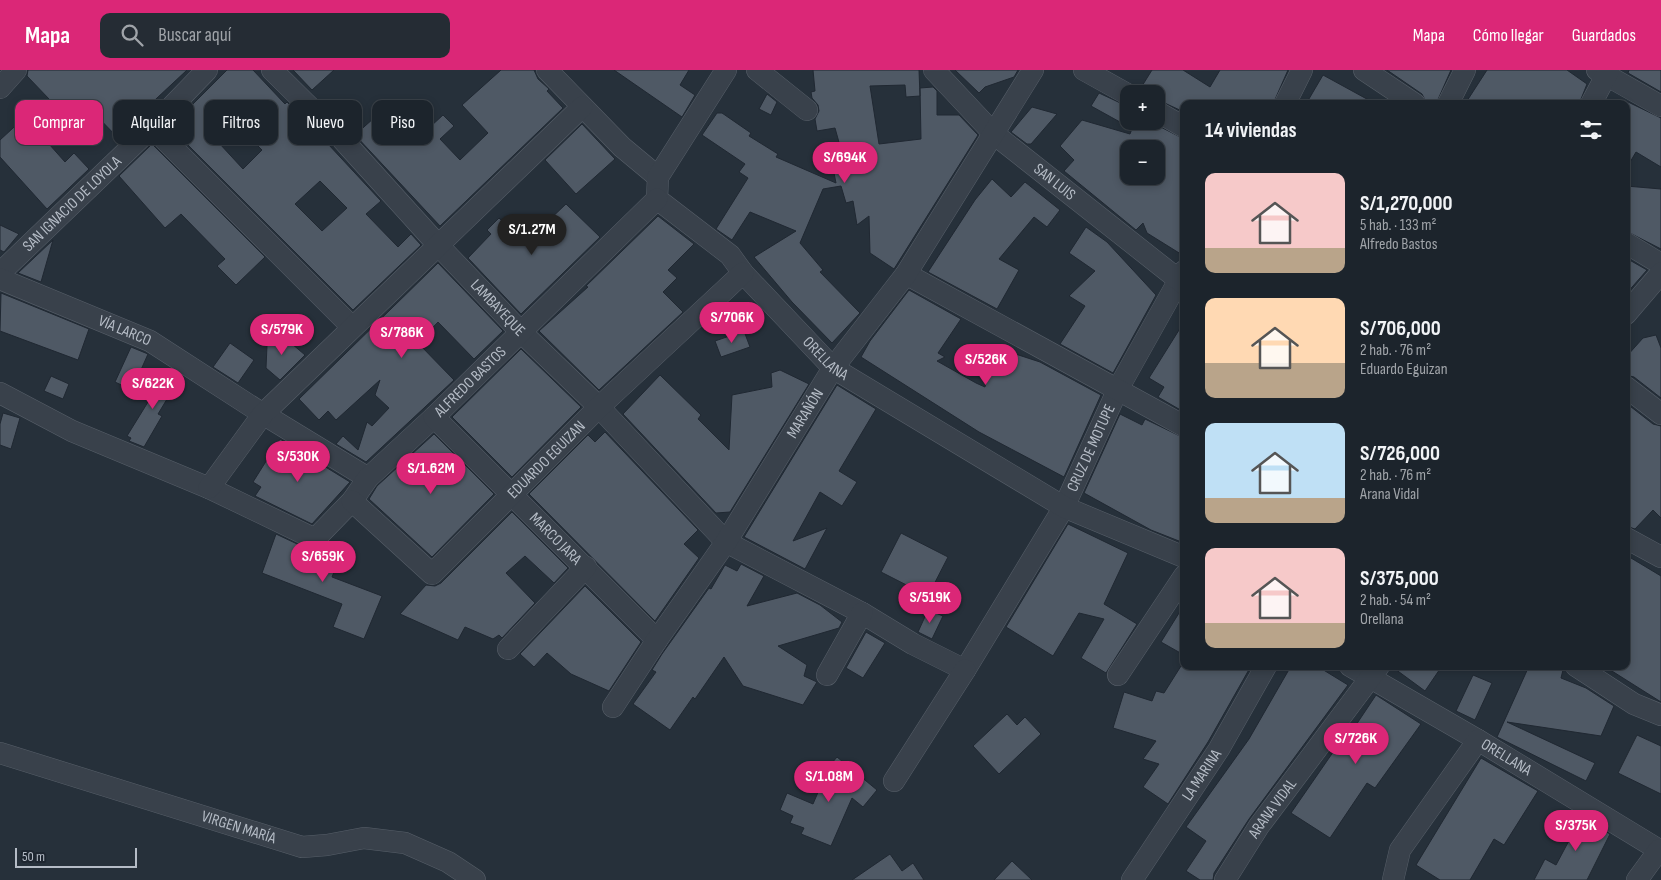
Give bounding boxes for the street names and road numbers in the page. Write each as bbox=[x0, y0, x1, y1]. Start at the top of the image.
street label: SAN IGNACIO DE LOYOLA bbox=[19, 152, 126, 255]
street label: SAN LUIS bbox=[1030, 160, 1080, 204]
street label: LAMBAYEQUE bbox=[466, 275, 529, 340]
street label: VÍA LARCO bbox=[95, 311, 154, 350]
street label: ORELLANA bbox=[799, 333, 852, 384]
street label: ALFREDO BASTOS bbox=[430, 342, 510, 422]
street label: MARAÑÓN bbox=[783, 385, 828, 442]
street label: CRUZ DE MOTUPE bbox=[1063, 401, 1119, 495]
street label: EDUARDO EGUIZAN bbox=[504, 417, 589, 502]
street label: MARCO JARA bbox=[526, 509, 586, 569]
street label: ORELLANA bbox=[1478, 735, 1535, 780]
street label: LA MARINA bbox=[1178, 746, 1226, 804]
street label: ARANA VIDAL bbox=[1244, 775, 1301, 843]
street label: VIRGEN MARÍA bbox=[199, 807, 278, 848]

